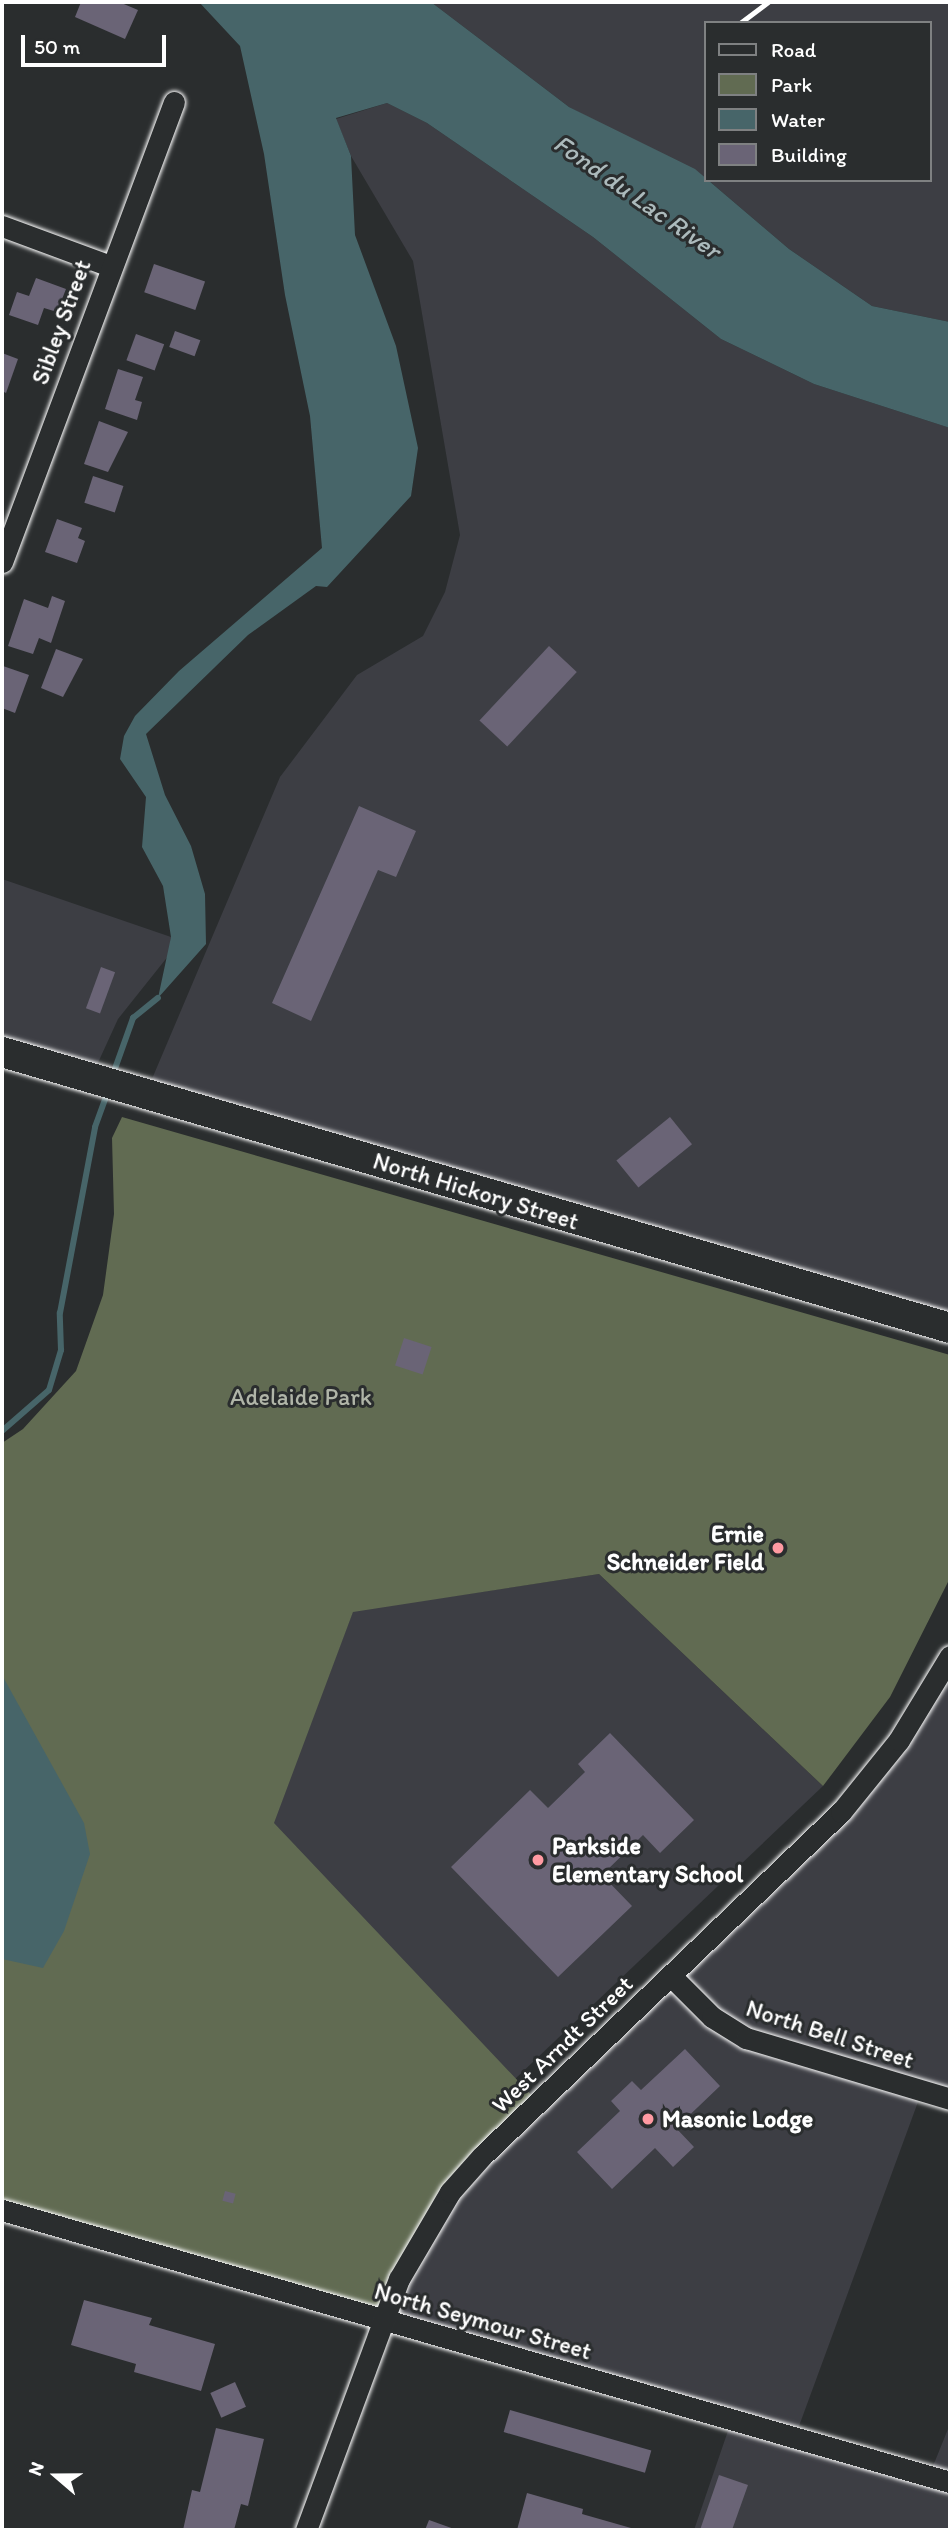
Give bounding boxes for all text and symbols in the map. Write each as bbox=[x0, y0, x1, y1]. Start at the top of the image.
scale bar bbox=[24, 21, 170, 65]
legend bbox=[704, 21, 931, 182]
text: 50 m bbox=[34, 34, 80, 59]
text: Road bbox=[771, 37, 816, 62]
text: Park bbox=[771, 72, 812, 97]
text: Water bbox=[771, 107, 825, 132]
water label: Fond du Lac River bbox=[548, 128, 726, 266]
text: Building bbox=[771, 142, 847, 167]
street label: Sibley Street bbox=[25, 256, 97, 388]
street label: North Hickory Street bbox=[370, 1146, 582, 1236]
park label: Adelaide Park bbox=[230, 1383, 372, 1411]
place label: Ernie Schneider Field bbox=[607, 1520, 764, 1576]
marker: Ernie Schneider Field bbox=[770, 1540, 786, 1556]
place label: Parkside Elementary School bbox=[552, 1832, 743, 1888]
marker: Parkside Elementary School bbox=[530, 1852, 546, 1868]
street label: West Arndt Street bbox=[486, 1969, 638, 2119]
street label: North Bell Street bbox=[743, 1993, 917, 2075]
place label: Masonic Lodge bbox=[662, 2105, 813, 2133]
marker: Masonic Lodge bbox=[640, 2111, 656, 2127]
street label: North Seymour Street bbox=[371, 2276, 595, 2366]
north arrow bbox=[21, 2441, 91, 2511]
text: N bbox=[23, 2459, 49, 2479]

